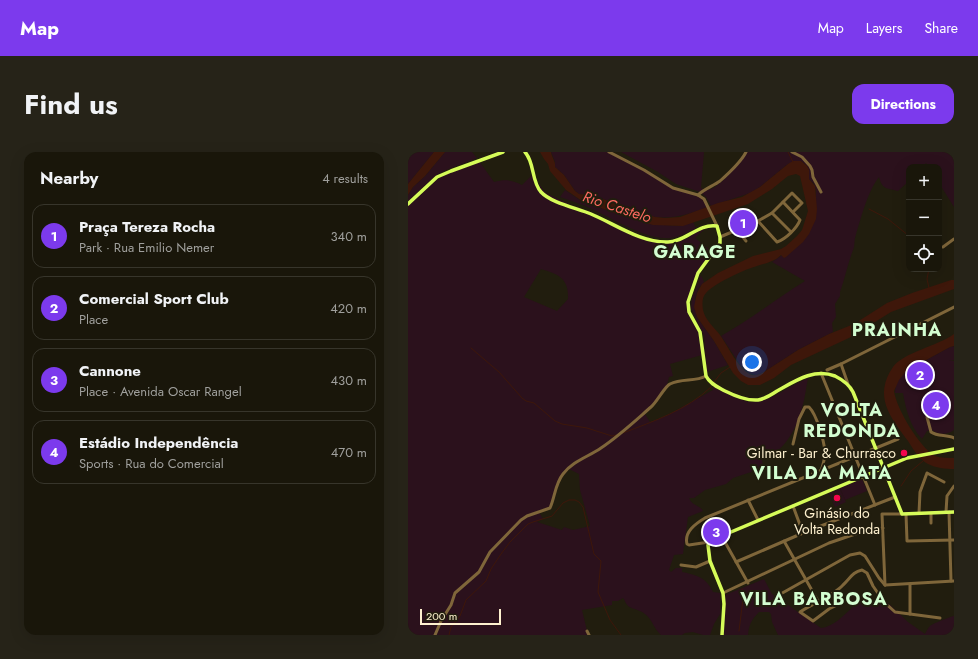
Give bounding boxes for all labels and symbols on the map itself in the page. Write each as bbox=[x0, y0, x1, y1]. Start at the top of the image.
water label: Rio Castelo bbox=[580, 186, 654, 228]
pin: 1 bbox=[730, 208, 756, 238]
district label: GARAGE bbox=[653, 239, 737, 265]
district label: PRAINHA bbox=[852, 317, 942, 343]
your location bbox=[742, 352, 762, 372]
pin: 2 bbox=[907, 360, 933, 390]
pin: 4 bbox=[923, 390, 949, 420]
district label: VOLTA REDONDA bbox=[803, 397, 901, 444]
place label: Gilmar - Bar & Churrasco bbox=[747, 443, 896, 463]
marker: Gilmar - Bar & Churrasco bbox=[899, 448, 909, 458]
district label: VILA DA MATA bbox=[751, 460, 892, 486]
marker: Ginásio do Volta Redonda bbox=[832, 493, 842, 503]
place label: Ginásio do Volta Redonda bbox=[794, 503, 880, 539]
pin: 3 bbox=[703, 517, 729, 547]
district label: VILA BARBOSA bbox=[739, 586, 888, 612]
scale bar bbox=[420, 607, 501, 626]

